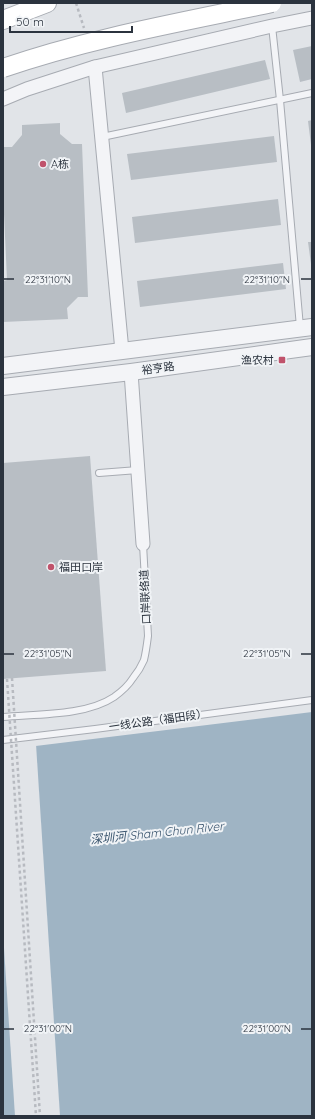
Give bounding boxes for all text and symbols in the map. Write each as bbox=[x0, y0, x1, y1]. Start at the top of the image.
scale bar bbox=[10, 8, 132, 34]
text: 50 m bbox=[16, 14, 44, 29]
place label: A栋 bbox=[51, 157, 69, 171]
marker: A栋 bbox=[38, 159, 48, 169]
text: 22°31'10"N bbox=[25, 273, 71, 286]
text: 22°31'10"N bbox=[244, 273, 290, 286]
place label: 渔农村 bbox=[241, 353, 274, 367]
marker: 渔农村 bbox=[277, 355, 287, 365]
street label: 裕亨路 bbox=[141, 359, 175, 377]
place label: 福田口岸 bbox=[59, 560, 103, 574]
marker: 福田口岸 bbox=[46, 562, 56, 572]
street label: 口岸联络道 bbox=[137, 569, 153, 625]
text: 22°31'05"N bbox=[24, 647, 72, 660]
text: 22°31'05"N bbox=[243, 647, 291, 660]
street label: 一线公路（福田段） bbox=[108, 706, 208, 734]
water label: 深圳河 Sham Chun River bbox=[89, 818, 226, 847]
text: 22°31'00"N bbox=[24, 1022, 72, 1035]
text: 22°31'00"N bbox=[243, 1022, 291, 1035]

